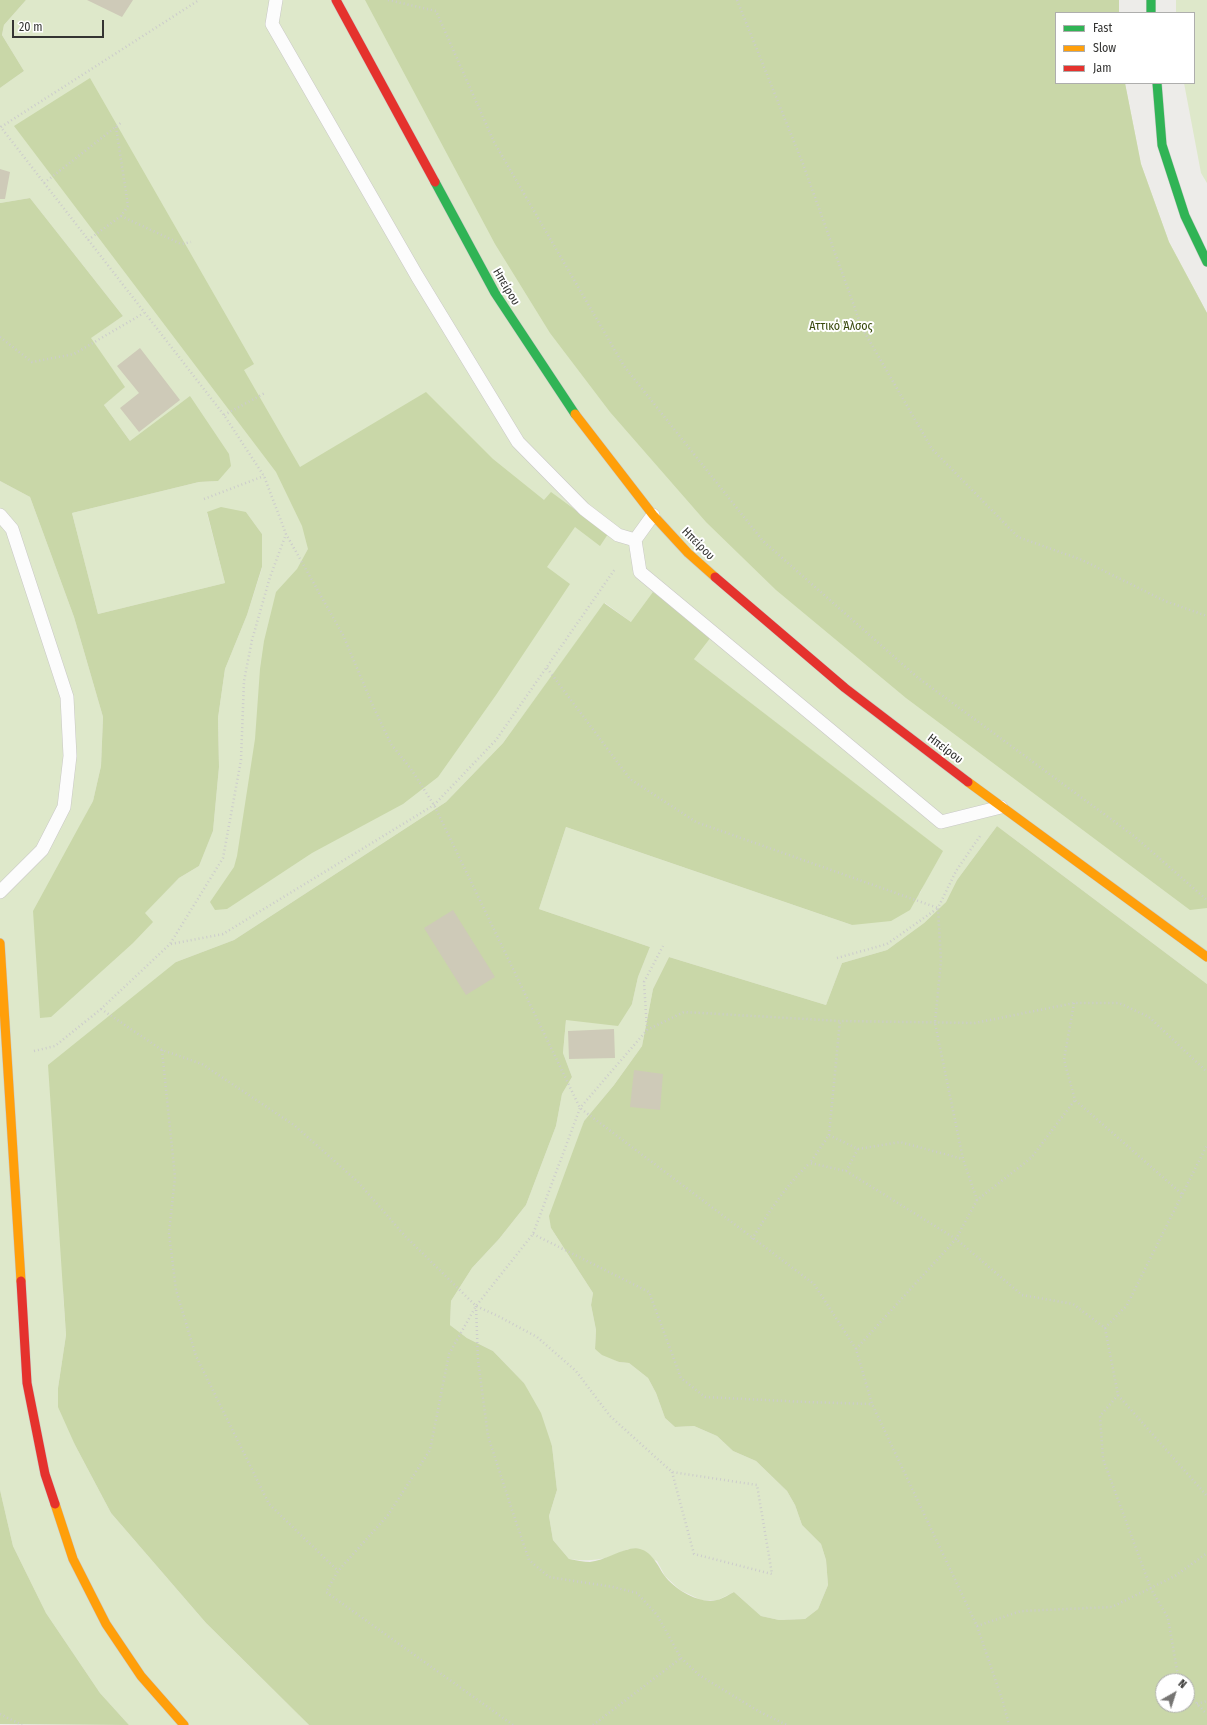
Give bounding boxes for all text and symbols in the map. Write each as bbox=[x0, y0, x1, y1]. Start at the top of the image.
scale bar bbox=[14, 12, 106, 38]
legend bbox=[1055, 12, 1195, 84]
text: 20 m bbox=[19, 20, 43, 34]
text: Fast bbox=[1093, 21, 1112, 35]
text: Slow bbox=[1093, 41, 1116, 55]
text: Jam bbox=[1093, 61, 1111, 75]
street label: Ηπείρου bbox=[489, 266, 523, 308]
park label: Αττικό Άλσος bbox=[809, 320, 873, 334]
street label: Ηπείρου bbox=[679, 525, 717, 563]
street label: Ηπείρου bbox=[924, 731, 966, 767]
north arrow bbox=[1155, 1673, 1195, 1713]
text: N bbox=[1176, 1677, 1189, 1691]

